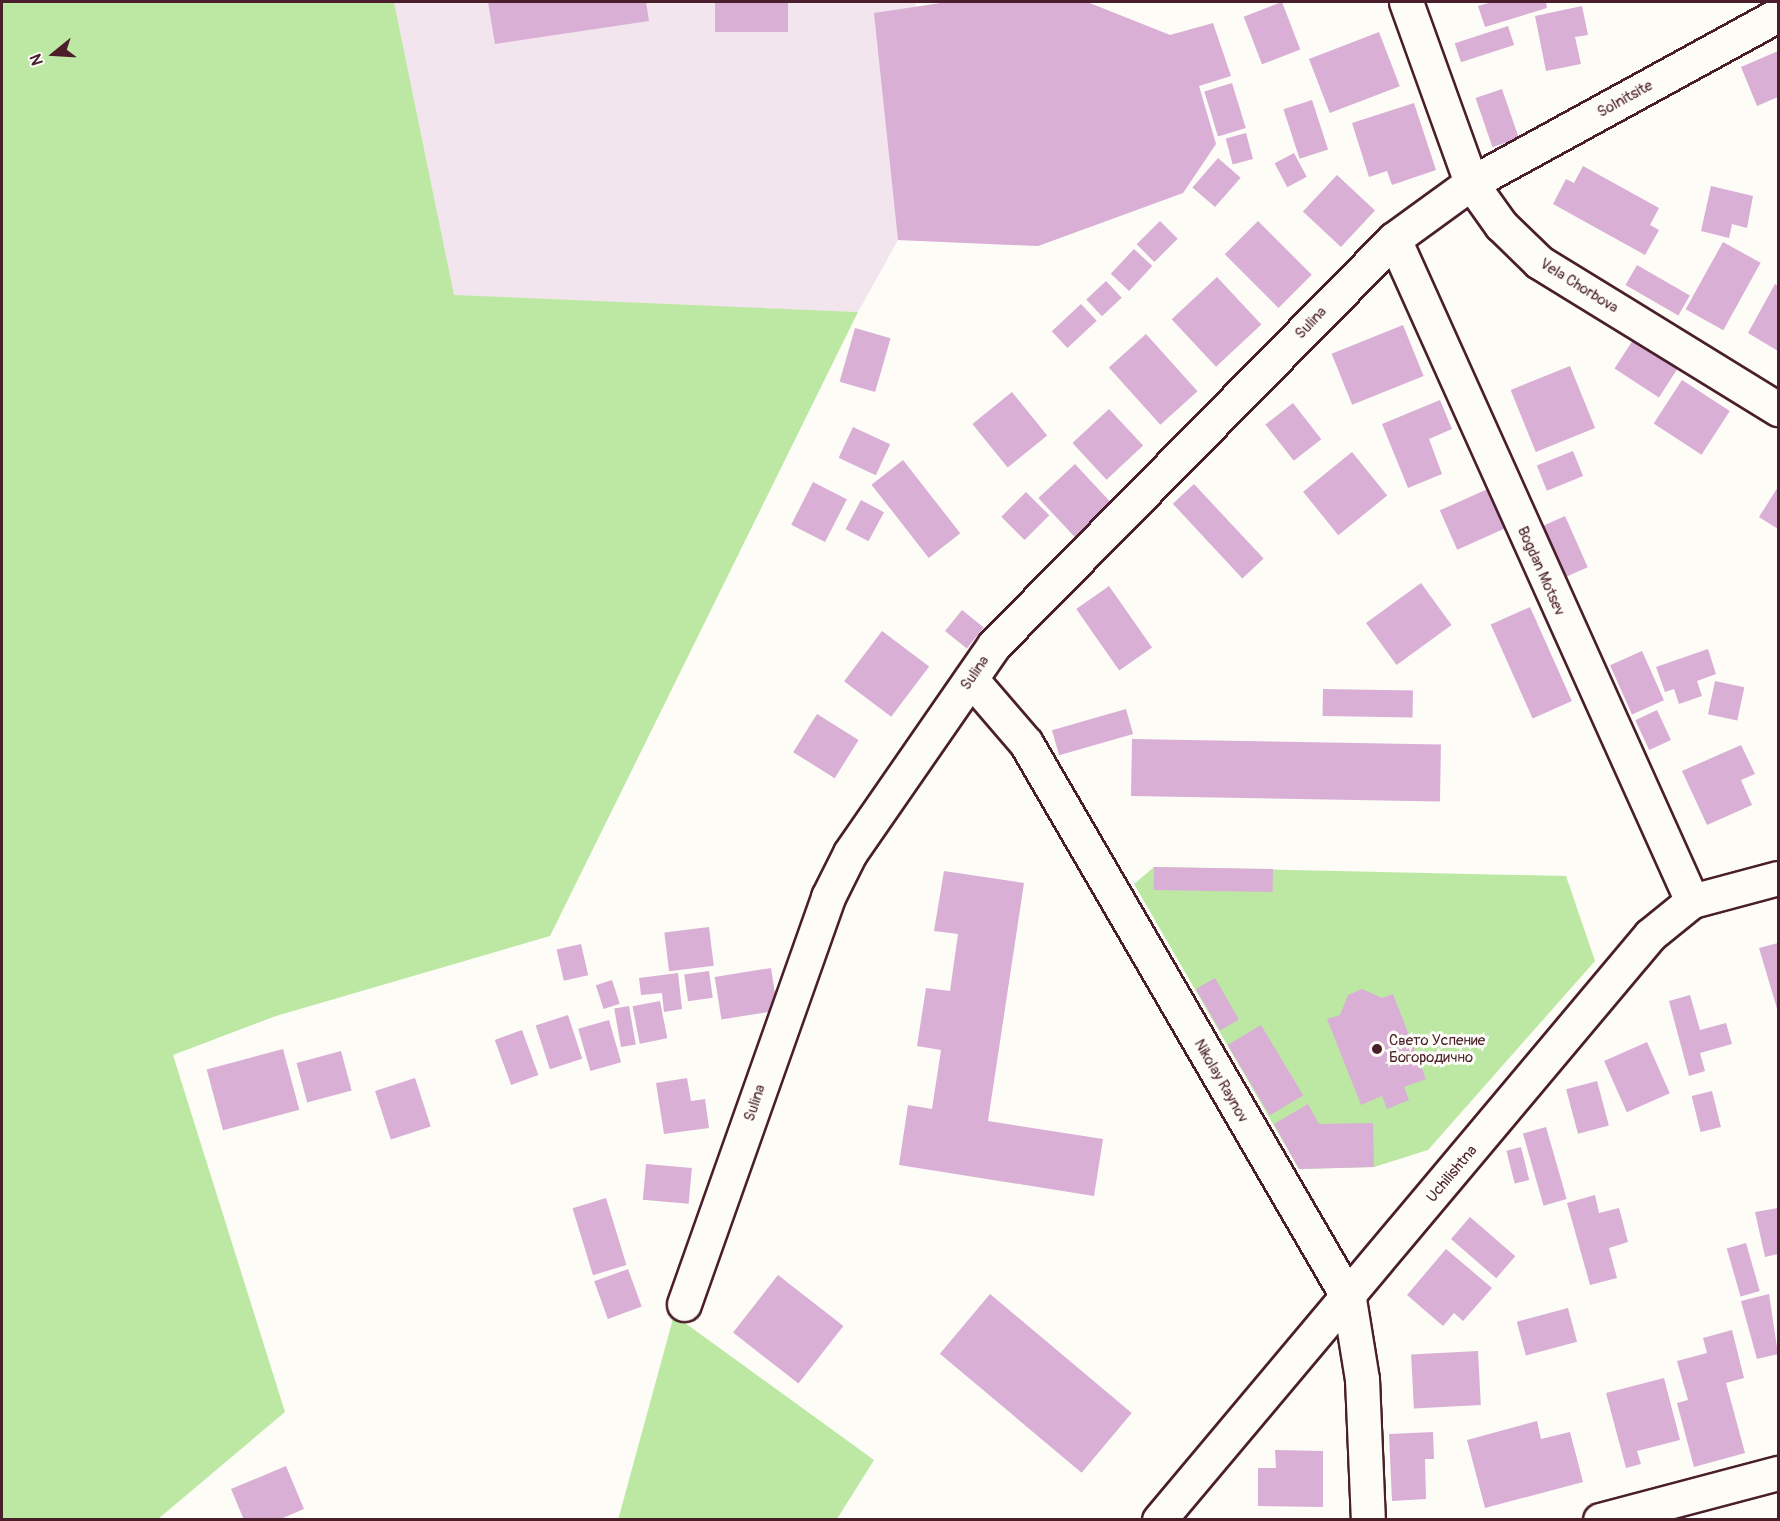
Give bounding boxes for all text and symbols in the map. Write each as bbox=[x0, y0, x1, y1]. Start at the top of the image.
north arrow bbox=[24, 24, 84, 84]
text: N bbox=[26, 51, 48, 68]
street label: Solnitsite bbox=[1594, 76, 1656, 122]
street label: Vela Chorbova bbox=[1536, 255, 1622, 317]
street label: Sulina bbox=[1291, 303, 1331, 343]
street label: Bogdan Motsev bbox=[1513, 524, 1569, 618]
street label: Sulina bbox=[957, 652, 993, 694]
place label: Свето Успение Богородично bbox=[1389, 1031, 1485, 1066]
street label: Nikolay Raynov bbox=[1190, 1036, 1252, 1126]
marker: Свето Успение Богородично bbox=[1370, 1042, 1384, 1056]
street label: Sulina bbox=[740, 1082, 770, 1124]
street label: Uchilishtna bbox=[1423, 1142, 1481, 1206]

